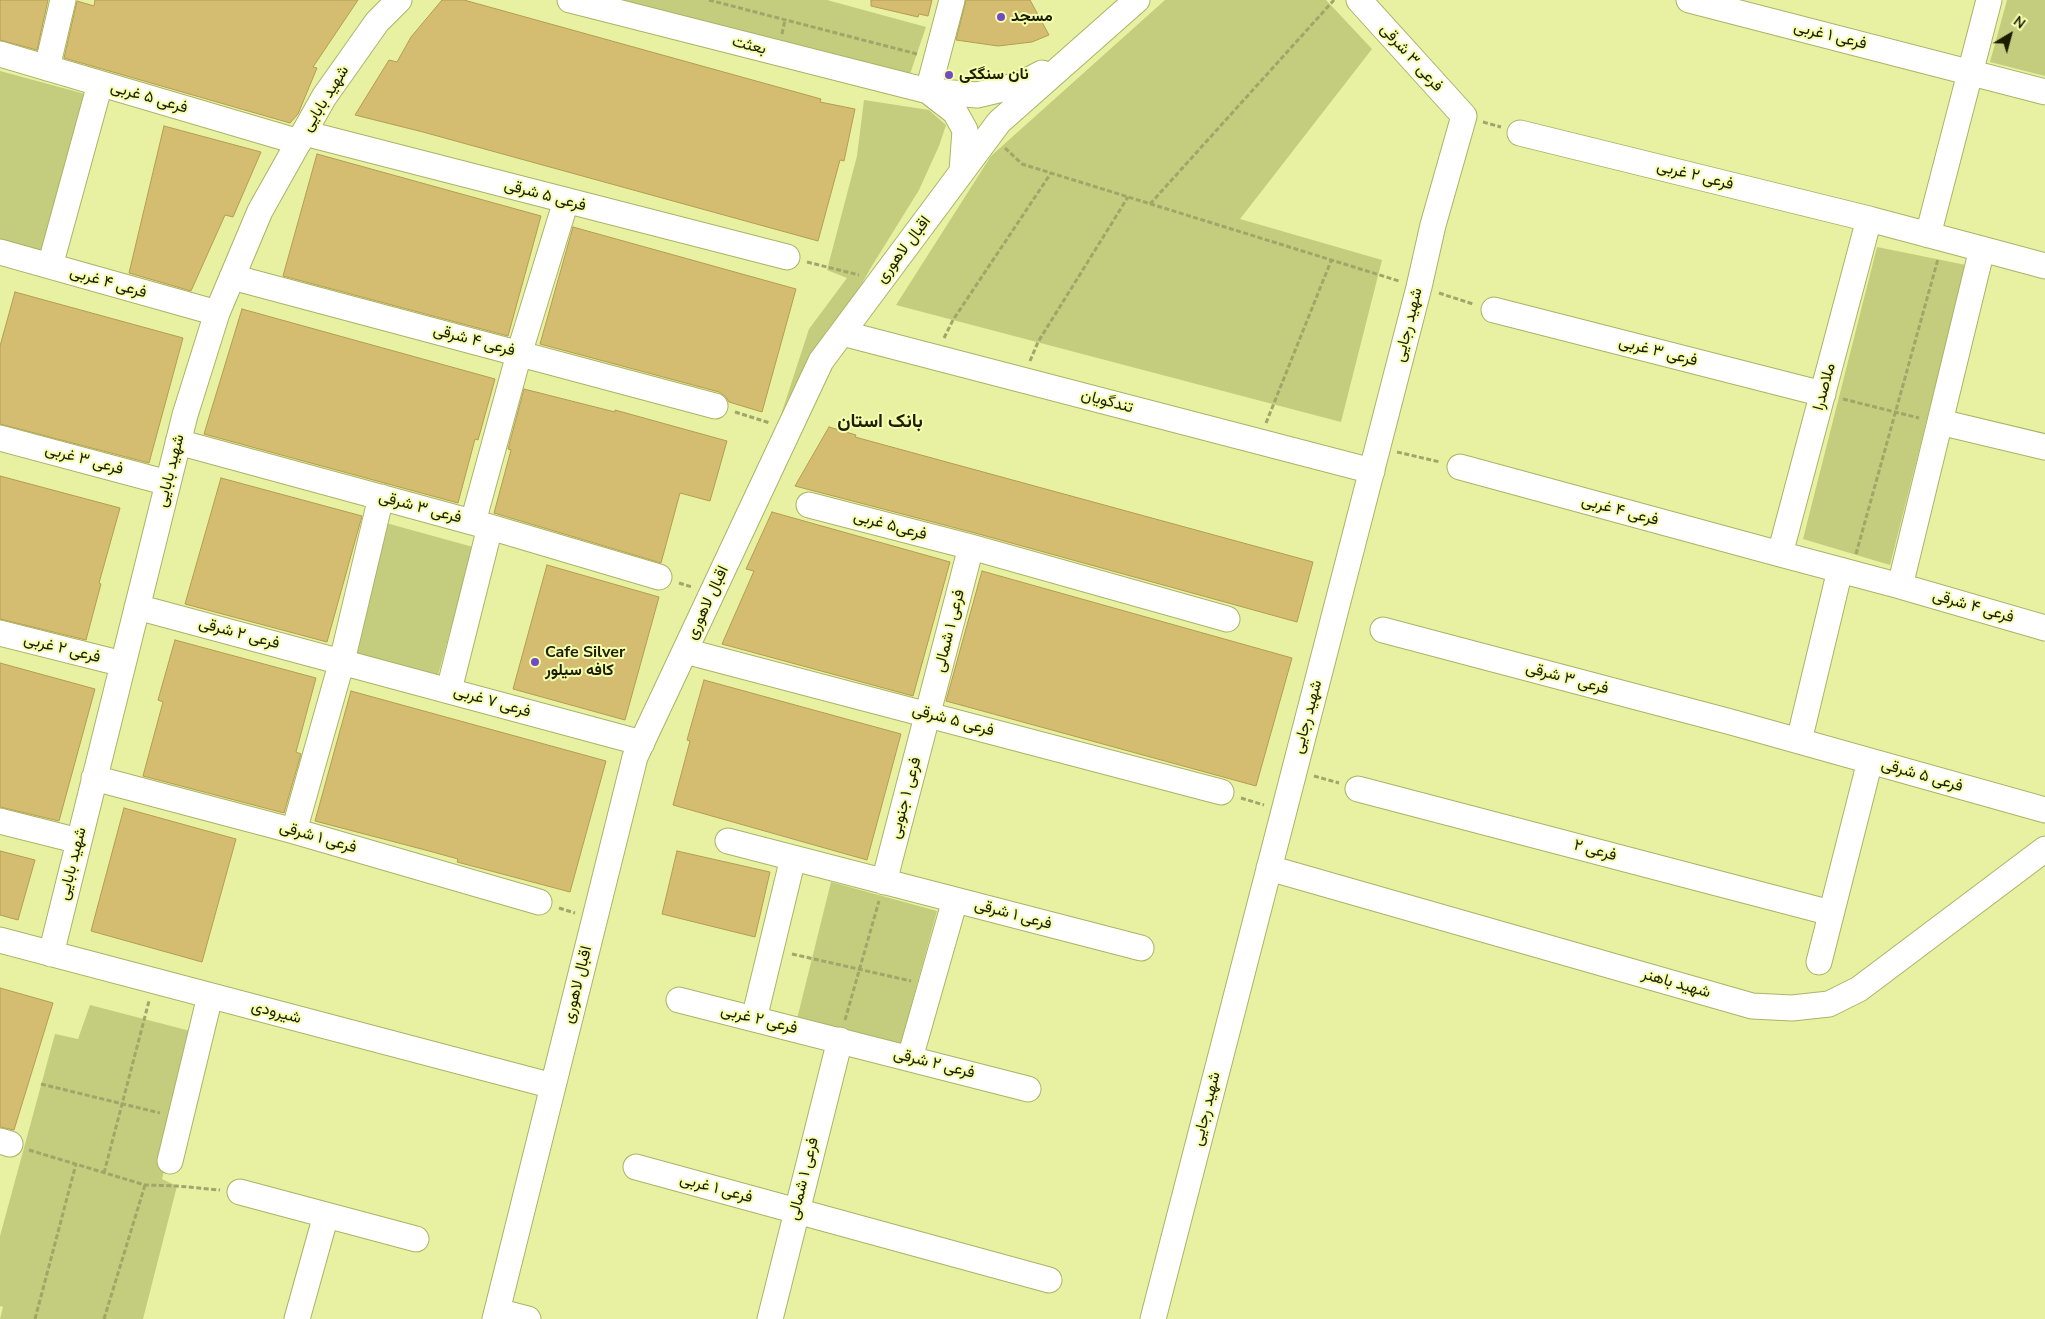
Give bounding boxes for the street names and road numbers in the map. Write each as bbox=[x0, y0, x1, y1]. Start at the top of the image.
street label: فرعی ۱ غربی bbox=[1792, 18, 1868, 54]
street label: فرعی ۳ شرقی bbox=[1375, 20, 1447, 96]
street label: بعثت bbox=[730, 33, 768, 59]
street label: شهید بابایی bbox=[298, 62, 354, 136]
street label: فرعی ۵ غربی bbox=[108, 78, 190, 118]
street label: فرعی ۲ غربی bbox=[1655, 157, 1735, 195]
street label: فرعی ۵ شرقی bbox=[502, 176, 588, 216]
street label: اقبال لاهوری bbox=[873, 213, 935, 287]
street label: فرعی ۴ غربی bbox=[67, 263, 149, 303]
street label: شهید رجایی bbox=[1391, 286, 1427, 364]
street label: فرعی ۴ شرقی bbox=[431, 321, 517, 361]
street label: فرعی ۳ غربی bbox=[1617, 333, 1699, 371]
street label: ملاصدرا bbox=[1809, 361, 1841, 413]
street label: تندگویان bbox=[1079, 386, 1135, 418]
street label: شهید بابایی bbox=[153, 433, 189, 509]
street label: فرعی ۳ غربی bbox=[43, 440, 125, 480]
street label: فرعی ۳ شرقی bbox=[376, 488, 464, 528]
street label: فرعی ۴ غربی bbox=[1579, 491, 1661, 531]
street label: فرعی۵ غربی bbox=[851, 507, 929, 545]
street label: اقبال لاهوری bbox=[683, 563, 733, 643]
street label: فرعی ۴ شرقی bbox=[1930, 586, 2016, 628]
street label: فرعی ۱ شمالی bbox=[930, 588, 970, 674]
street label: فرعی ۲ شرقی bbox=[196, 614, 282, 654]
street label: فرعی ۲ غربی bbox=[22, 630, 102, 668]
street label: فرعی ۳ شرقی bbox=[1523, 659, 1611, 699]
street label: شهید رجایی bbox=[1289, 678, 1327, 756]
street label: فرعی ۷ غربی bbox=[451, 682, 533, 722]
street label: فرعی ۵ شرقی bbox=[910, 701, 996, 741]
street label: فرعی ۱ جنوبی bbox=[886, 755, 926, 841]
street label: فرعی ۵ شرقی bbox=[1879, 755, 1965, 797]
street label: فرعی ۱ شرقی bbox=[277, 818, 359, 858]
street label: شهید بابایی bbox=[55, 826, 91, 902]
street label: فرعی ۲ bbox=[1572, 836, 1618, 866]
street label: فرعی ۱ شرقی bbox=[972, 895, 1054, 935]
street label: اقبال لاهوری bbox=[559, 944, 597, 1026]
street label: شهید باهنر bbox=[1639, 965, 1713, 1003]
street label: شیرودی bbox=[249, 997, 303, 1029]
street label: فرعی ۲ غربی bbox=[719, 1001, 799, 1039]
street label: فرعی ۲ شرقی bbox=[891, 1045, 977, 1083]
street label: شهید رجایی bbox=[1189, 1070, 1225, 1148]
street label: فرعی ۱ شمالی bbox=[784, 1136, 824, 1222]
street label: فرعی ۱ غربی bbox=[678, 1170, 754, 1208]

